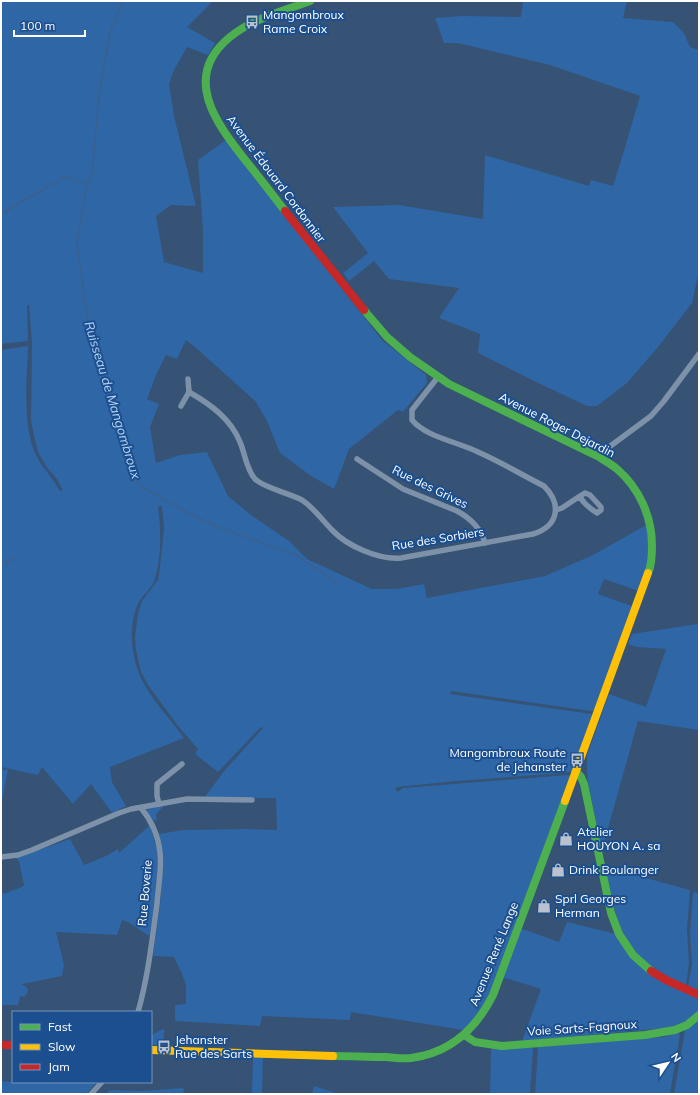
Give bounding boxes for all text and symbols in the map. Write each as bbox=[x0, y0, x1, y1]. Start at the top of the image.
place label: Mangombroux Rame Croix bbox=[263, 7, 344, 36]
scale bar bbox=[14, 12, 85, 38]
bus stop icon: Mangombroux Rame Croix bbox=[244, 14, 260, 30]
text: 100 m bbox=[20, 18, 55, 33]
street label: Avenue Édouard Cordonnier bbox=[224, 112, 330, 246]
water label: Ruisseau de Mangombroux bbox=[81, 319, 145, 482]
street label: Avenue Roger Dejardin bbox=[497, 389, 618, 460]
street label: Rue des Grives bbox=[390, 462, 471, 511]
street label: Rue des Sorbiers bbox=[391, 524, 485, 553]
place label: Mangombroux Route de Jehanster bbox=[449, 745, 567, 774]
bus stop icon: Mangombroux Route de Jehanster bbox=[569, 752, 585, 768]
place label: Atelier HOUYON A. sa bbox=[577, 824, 660, 853]
shop icon: Atelier HOUYON A. sa bbox=[558, 831, 574, 847]
street label: Rue Boverie bbox=[134, 859, 155, 927]
shop icon: Drink Boulanger bbox=[550, 862, 566, 878]
place label: Drink Boulanger bbox=[569, 862, 659, 877]
place label: Sprl Georges Herman bbox=[555, 891, 626, 920]
shop icon: Sprl Georges Herman bbox=[536, 898, 552, 914]
street label: Avenue René Lange bbox=[466, 900, 521, 1008]
legend bbox=[12, 1011, 152, 1083]
street label: Voie Sarts-Fagnoux bbox=[527, 1016, 638, 1039]
text: Fast bbox=[48, 1019, 72, 1034]
place label: Jehanster Rue des Sarts bbox=[175, 1032, 252, 1061]
text: Slow bbox=[48, 1039, 76, 1054]
bus stop icon: Jehanster Rue des Sarts bbox=[156, 1039, 172, 1055]
north arrow bbox=[648, 1043, 688, 1083]
text: N bbox=[668, 1050, 684, 1065]
text: Jam bbox=[48, 1059, 70, 1074]

